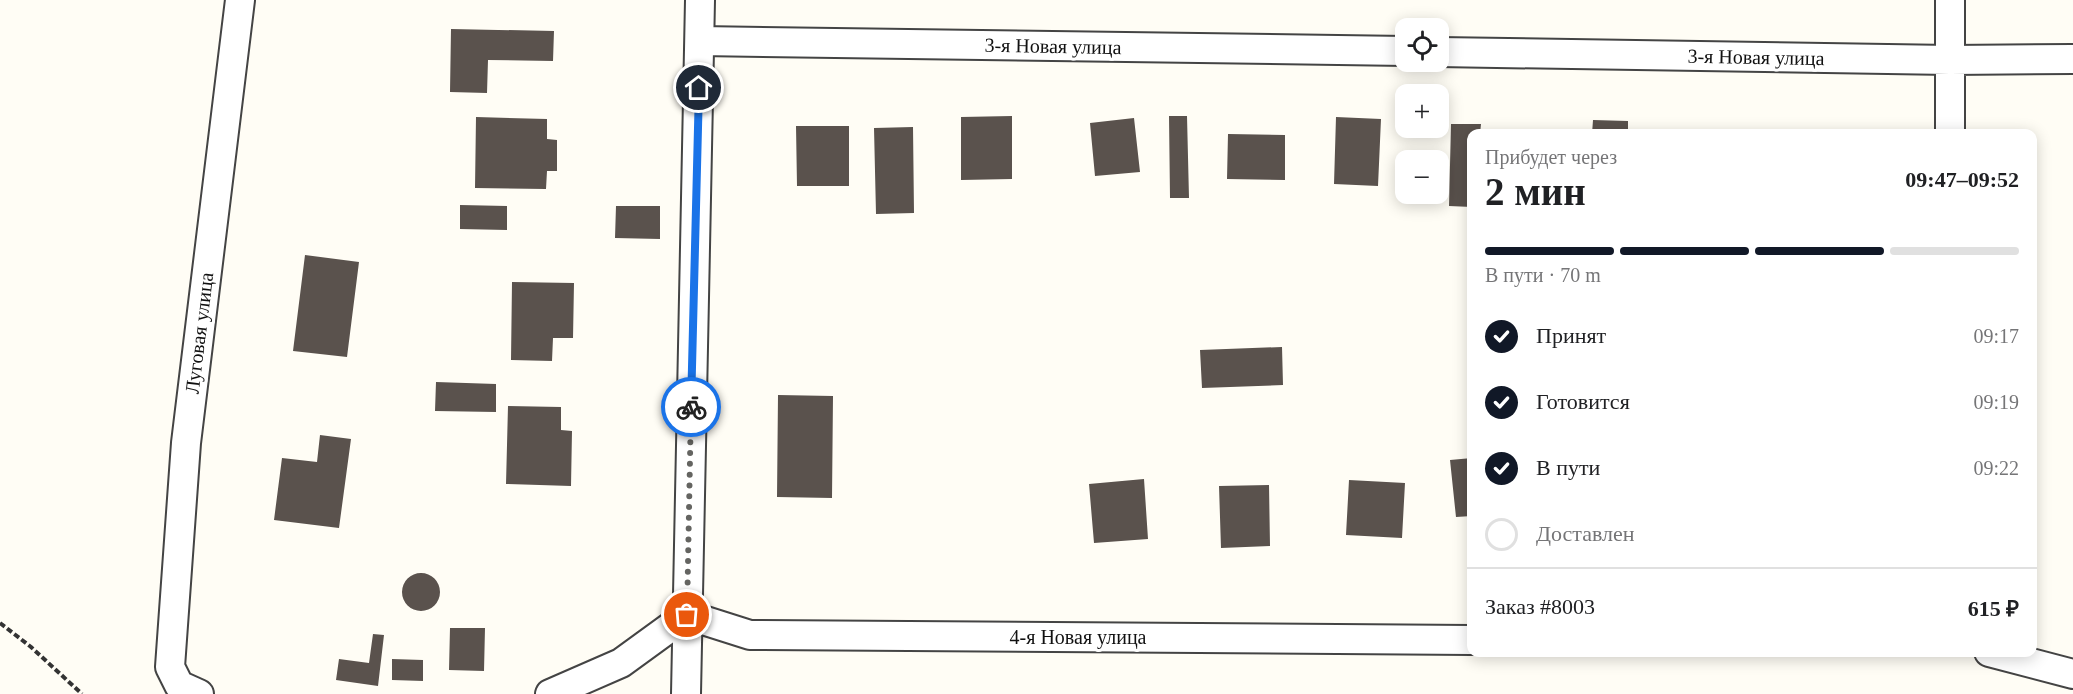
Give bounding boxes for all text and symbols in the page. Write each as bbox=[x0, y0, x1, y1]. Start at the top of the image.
map controls bbox=[1395, 18, 1449, 204]
button: locate bbox=[1395, 18, 1449, 72]
street label: 3-я Новая улица bbox=[984, 34, 1122, 59]
street label: 3-я Новая улица bbox=[1687, 45, 1825, 70]
pin bbox=[673, 62, 724, 113]
icon: home bbox=[682, 71, 715, 104]
button: + bbox=[1395, 84, 1449, 138]
text: Прибудет через bbox=[1485, 146, 1617, 168]
button: − bbox=[1395, 150, 1449, 204]
text: 09:47–09:52 bbox=[1905, 167, 2019, 192]
text: 2 мин bbox=[1485, 170, 1586, 213]
text: В пути · 70 m bbox=[1485, 264, 1601, 286]
street label: Луговая улица bbox=[181, 271, 218, 395]
icon: check bbox=[1485, 320, 1518, 353]
text: Принят bbox=[1536, 323, 1606, 348]
text: 09:17 bbox=[1973, 325, 2019, 347]
courier bbox=[661, 377, 721, 437]
icon: check bbox=[1485, 386, 1518, 419]
text: Готовится bbox=[1536, 389, 1630, 414]
icon: bike bbox=[675, 391, 708, 424]
text: 09:19 bbox=[1973, 391, 2019, 413]
icon: check bbox=[1485, 452, 1518, 485]
text: В пути bbox=[1536, 455, 1600, 480]
text: 09:22 bbox=[1973, 457, 2019, 479]
text: Доставлен bbox=[1536, 521, 1635, 546]
pin bbox=[661, 589, 712, 640]
text: Заказ #8003 bbox=[1485, 594, 1595, 619]
text: 615 ₽ bbox=[1968, 596, 2019, 621]
icon: bag bbox=[670, 598, 703, 631]
street label: 4-я Новая улица bbox=[1010, 626, 1147, 649]

